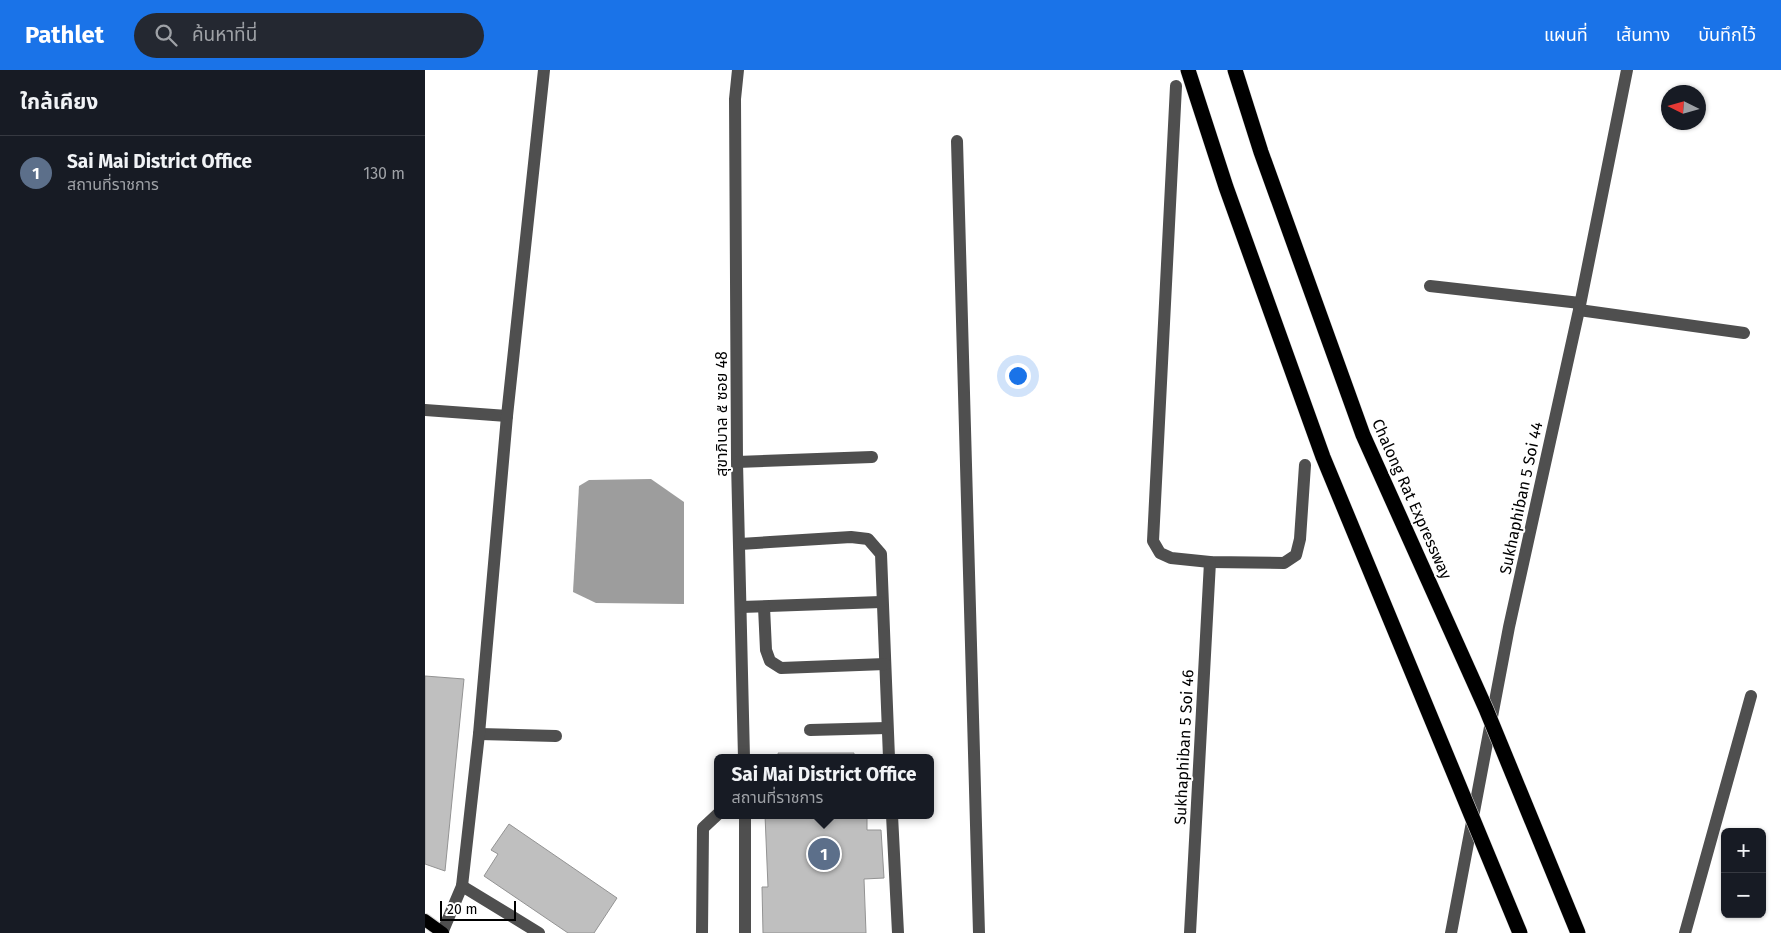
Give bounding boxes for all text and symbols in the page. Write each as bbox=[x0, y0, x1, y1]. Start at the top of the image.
search box bbox=[134, 13, 484, 58]
text: Pathlet bbox=[25, 21, 104, 49]
icon: search bbox=[152, 21, 180, 49]
text: ค้นหาที่นี่ bbox=[192, 23, 257, 46]
text: แผนที่ bbox=[1544, 24, 1588, 46]
text: เส้นทาง bbox=[1616, 24, 1670, 46]
text: บันทึกไว้ bbox=[1698, 24, 1756, 46]
north arrow bbox=[1661, 85, 1706, 130]
text: ใกล้เคียง bbox=[20, 89, 98, 115]
text: Sai Mai District Office bbox=[67, 150, 252, 173]
text: 1 bbox=[32, 164, 40, 183]
text: 130 m bbox=[363, 164, 405, 183]
text: สถานที่ราชการ bbox=[67, 175, 159, 194]
street label: สุขาภิบาล ๕ ซอย 48 bbox=[712, 351, 731, 477]
your location bbox=[1005, 363, 1031, 389]
street label: Chalong Rat Expressway bbox=[1368, 416, 1456, 582]
street label: Sukhaphiban 5 Soi 44 bbox=[1496, 420, 1547, 576]
street label: Sukhaphiban 5 Soi 46 bbox=[1170, 669, 1198, 825]
popup bbox=[714, 754, 934, 819]
text: Sai Mai District Office bbox=[732, 763, 917, 786]
text: สถานที่ราชการ bbox=[732, 788, 823, 807]
map controls bbox=[1721, 828, 1766, 918]
button: + bbox=[1721, 828, 1766, 873]
pin: 1 bbox=[808, 835, 840, 873]
button: − bbox=[1721, 873, 1766, 918]
scale bar bbox=[440, 898, 516, 921]
text: 20 m bbox=[447, 901, 477, 918]

